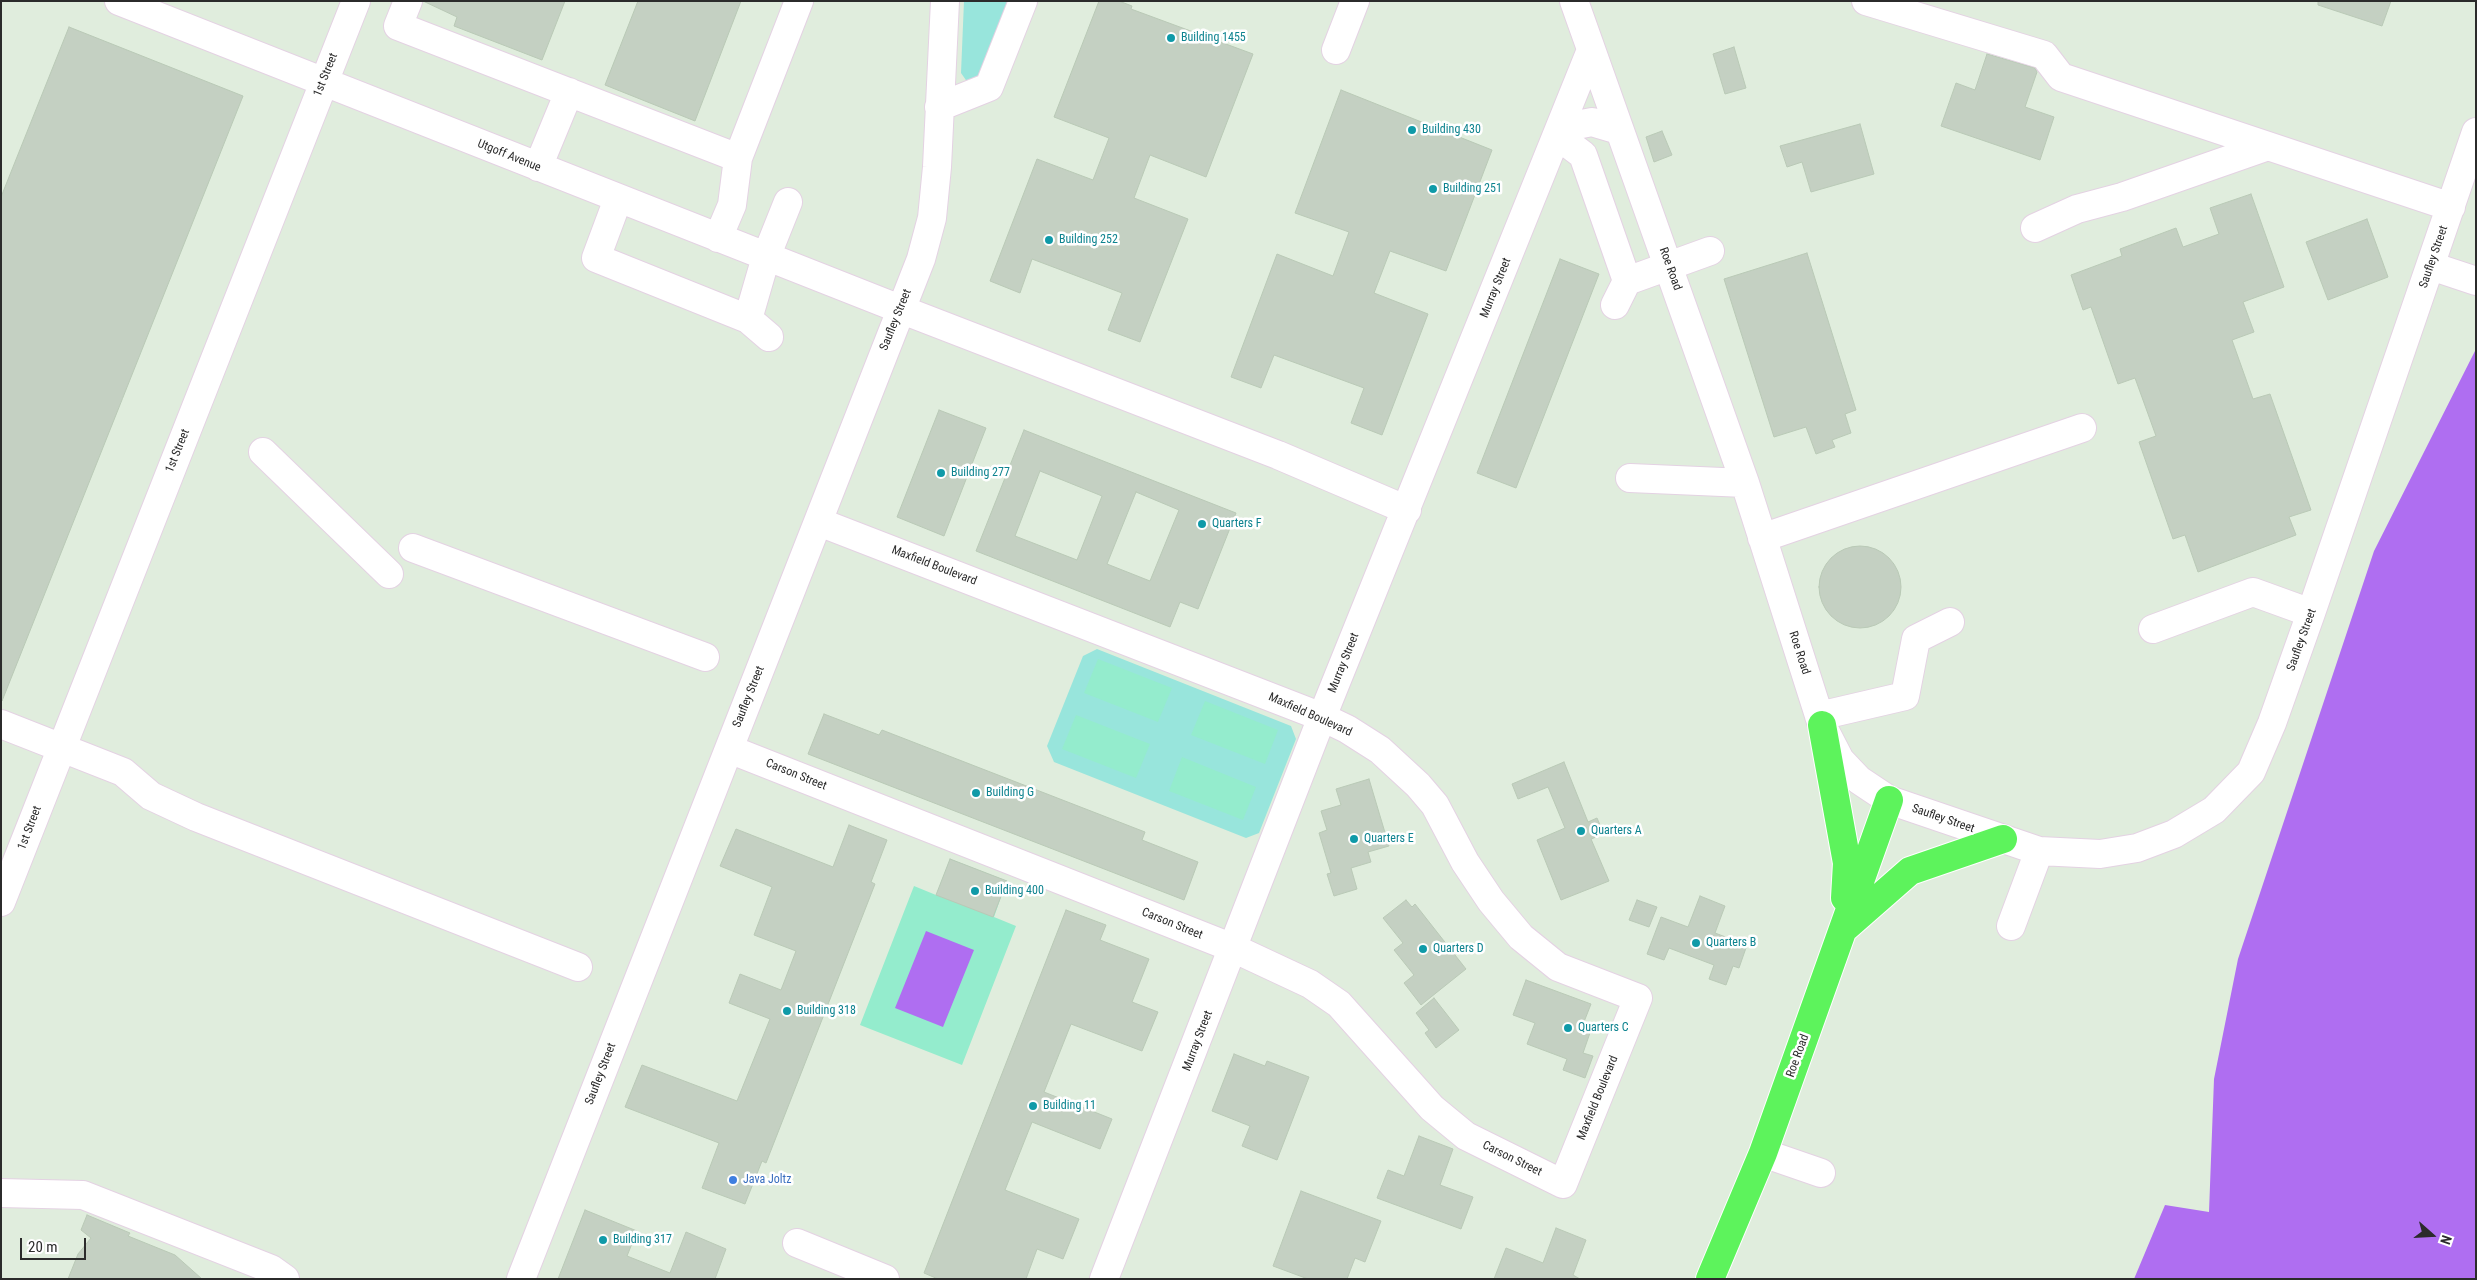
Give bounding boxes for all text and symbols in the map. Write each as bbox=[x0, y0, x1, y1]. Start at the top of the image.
place label: Building 1455 bbox=[1181, 31, 1246, 45]
marker: Building 1455 bbox=[1165, 32, 1177, 44]
street label: 1st Street bbox=[311, 51, 341, 99]
place label: Building 430 bbox=[1422, 123, 1481, 137]
marker: Building 430 bbox=[1406, 124, 1418, 136]
street label: Utgoff Avenue bbox=[475, 137, 543, 175]
place label: Building 251 bbox=[1443, 182, 1502, 196]
marker: Building 251 bbox=[1427, 183, 1439, 195]
street label: Saufley Street bbox=[2417, 224, 2451, 290]
place label: Building 252 bbox=[1059, 233, 1118, 247]
marker: Building 252 bbox=[1043, 234, 1055, 246]
street label: Roe Road bbox=[1656, 245, 1684, 293]
street label: Murray Street bbox=[1477, 256, 1515, 320]
street label: Saufley Street bbox=[877, 287, 915, 353]
street label: 1st Street bbox=[163, 427, 193, 475]
place label: Building 277 bbox=[951, 466, 1010, 480]
marker: Building 277 bbox=[935, 467, 947, 479]
place label: Quarters F bbox=[1212, 517, 1262, 531]
marker: Quarters F bbox=[1196, 518, 1208, 530]
street label: Maxfield Boulevard bbox=[889, 543, 979, 589]
street label: Saufley Street bbox=[2284, 607, 2320, 673]
street label: Roe Road bbox=[1785, 629, 1813, 677]
street label: Murray Street bbox=[1325, 631, 1363, 695]
street label: Saufley Street bbox=[730, 664, 768, 730]
street label: Maxfield Boulevard bbox=[1266, 690, 1354, 740]
street label: Carson Street bbox=[763, 756, 829, 794]
place label: Building G bbox=[986, 786, 1034, 800]
marker: Building G bbox=[970, 787, 982, 799]
street label: Saufley Street bbox=[1910, 802, 1976, 836]
street label: 1st Street bbox=[15, 804, 45, 852]
place label: Quarters A bbox=[1591, 824, 1642, 838]
marker: Quarters A bbox=[1575, 825, 1587, 837]
place label: Quarters E bbox=[1364, 832, 1414, 846]
marker: Quarters E bbox=[1348, 833, 1360, 845]
place label: Building 400 bbox=[985, 884, 1044, 898]
marker: Building 400 bbox=[969, 885, 981, 897]
street label: Carson Street bbox=[1139, 905, 1205, 943]
place label: Quarters B bbox=[1706, 936, 1756, 950]
marker: Quarters B bbox=[1690, 937, 1702, 949]
place label: Quarters D bbox=[1433, 942, 1484, 956]
marker: Quarters D bbox=[1417, 943, 1429, 955]
place label: Building 318 bbox=[797, 1004, 856, 1018]
marker: Building 318 bbox=[781, 1005, 793, 1017]
street label: Murray Street bbox=[1180, 1009, 1216, 1073]
place label: Quarters C bbox=[1578, 1021, 1629, 1035]
marker: Quarters C bbox=[1562, 1022, 1574, 1034]
street label: Roe Road bbox=[1784, 1032, 1812, 1080]
street label: Saufley Street bbox=[583, 1041, 619, 1107]
street label: Maxfield Boulevard bbox=[1574, 1054, 1622, 1142]
place label: Building 11 bbox=[1043, 1099, 1096, 1113]
marker: Building 11 bbox=[1027, 1100, 1039, 1112]
street label: Carson Street bbox=[1480, 1138, 1544, 1180]
place label: Java Joltz bbox=[743, 1173, 791, 1187]
marker: Java Joltz bbox=[727, 1174, 739, 1186]
north arrow bbox=[2407, 1210, 2457, 1260]
scale bar bbox=[22, 1228, 89, 1260]
place label: Building 317 bbox=[613, 1233, 672, 1247]
text: N bbox=[2437, 1233, 2455, 1247]
marker: Building 317 bbox=[597, 1234, 609, 1246]
text: 20 m bbox=[28, 1238, 58, 1256]

